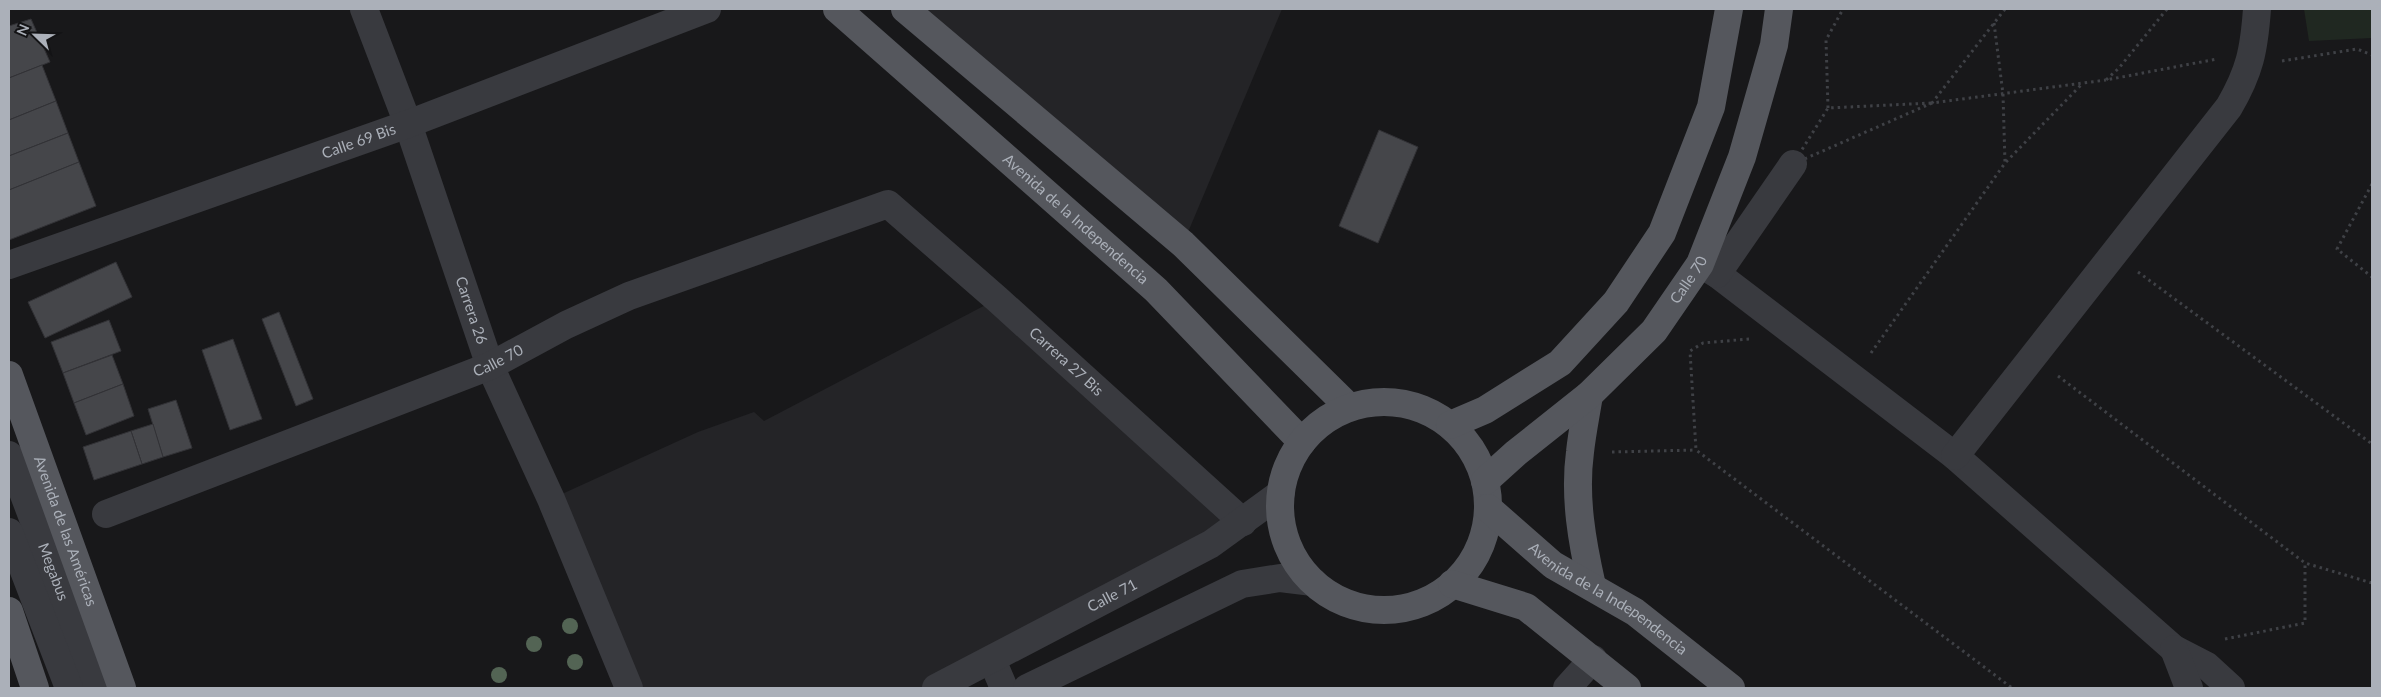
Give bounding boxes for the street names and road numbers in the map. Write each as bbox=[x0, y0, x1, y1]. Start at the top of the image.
street label: Calle 69 Bis bbox=[319, 119, 398, 162]
street label: Avenida de la Independencia bbox=[1000, 149, 1153, 287]
street label: Calle 70 bbox=[1666, 253, 1710, 307]
street label: Carrera 26 bbox=[452, 274, 492, 347]
street label: Carrera 27 Bis bbox=[1026, 323, 1108, 399]
street label: Calle 70 bbox=[470, 340, 526, 380]
street label: Avenida de las Américas bbox=[31, 453, 102, 608]
street label: Avenida de la Independencia bbox=[1525, 538, 1691, 658]
street label: Megabus bbox=[35, 540, 73, 603]
street label: Calle 71 bbox=[1084, 574, 1140, 615]

